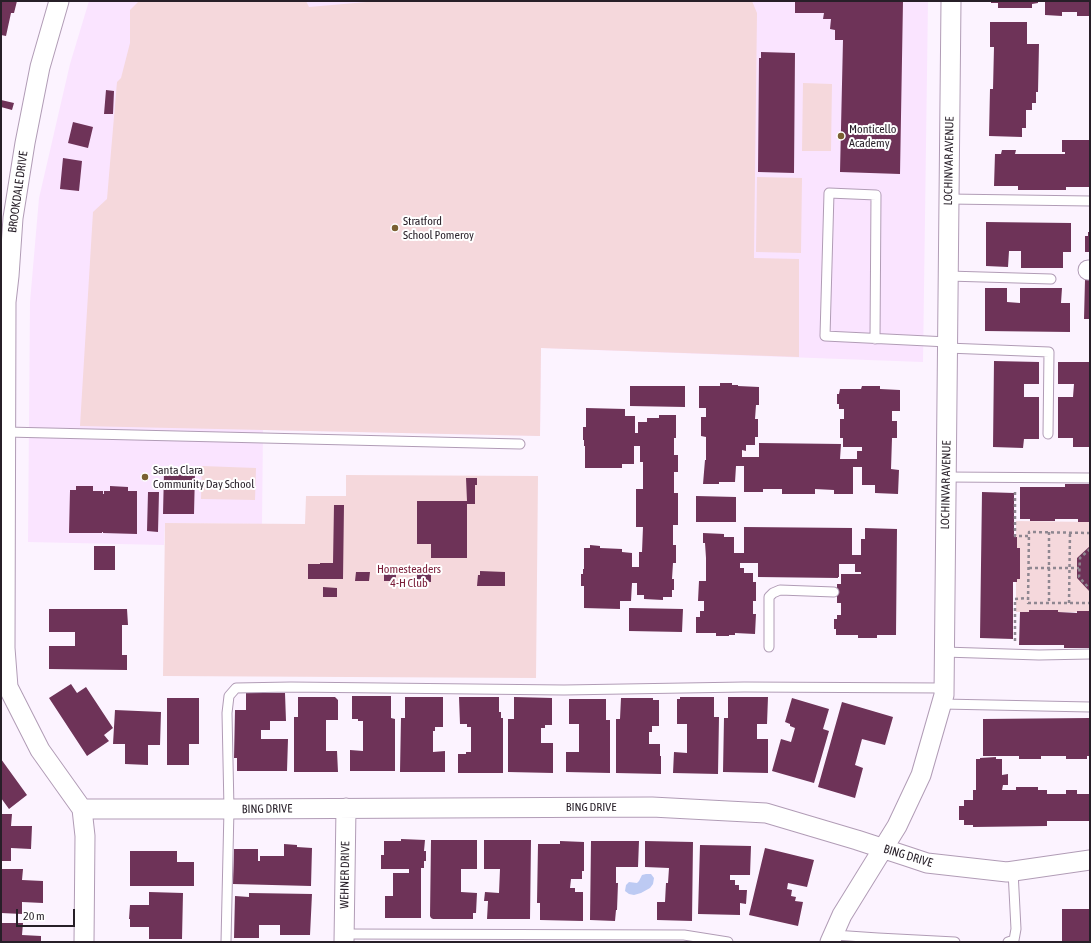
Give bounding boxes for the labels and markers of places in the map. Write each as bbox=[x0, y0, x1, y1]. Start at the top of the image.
place label: Monticello Academy bbox=[849, 122, 896, 150]
marker: Monticello Academy bbox=[836, 131, 846, 141]
place label: Stratford School Pomeroy bbox=[403, 214, 474, 242]
marker: Stratford School Pomeroy bbox=[390, 223, 400, 233]
place label: Santa Clara Community Day School bbox=[153, 463, 254, 491]
marker: Santa Clara Community Day School bbox=[140, 472, 150, 482]

